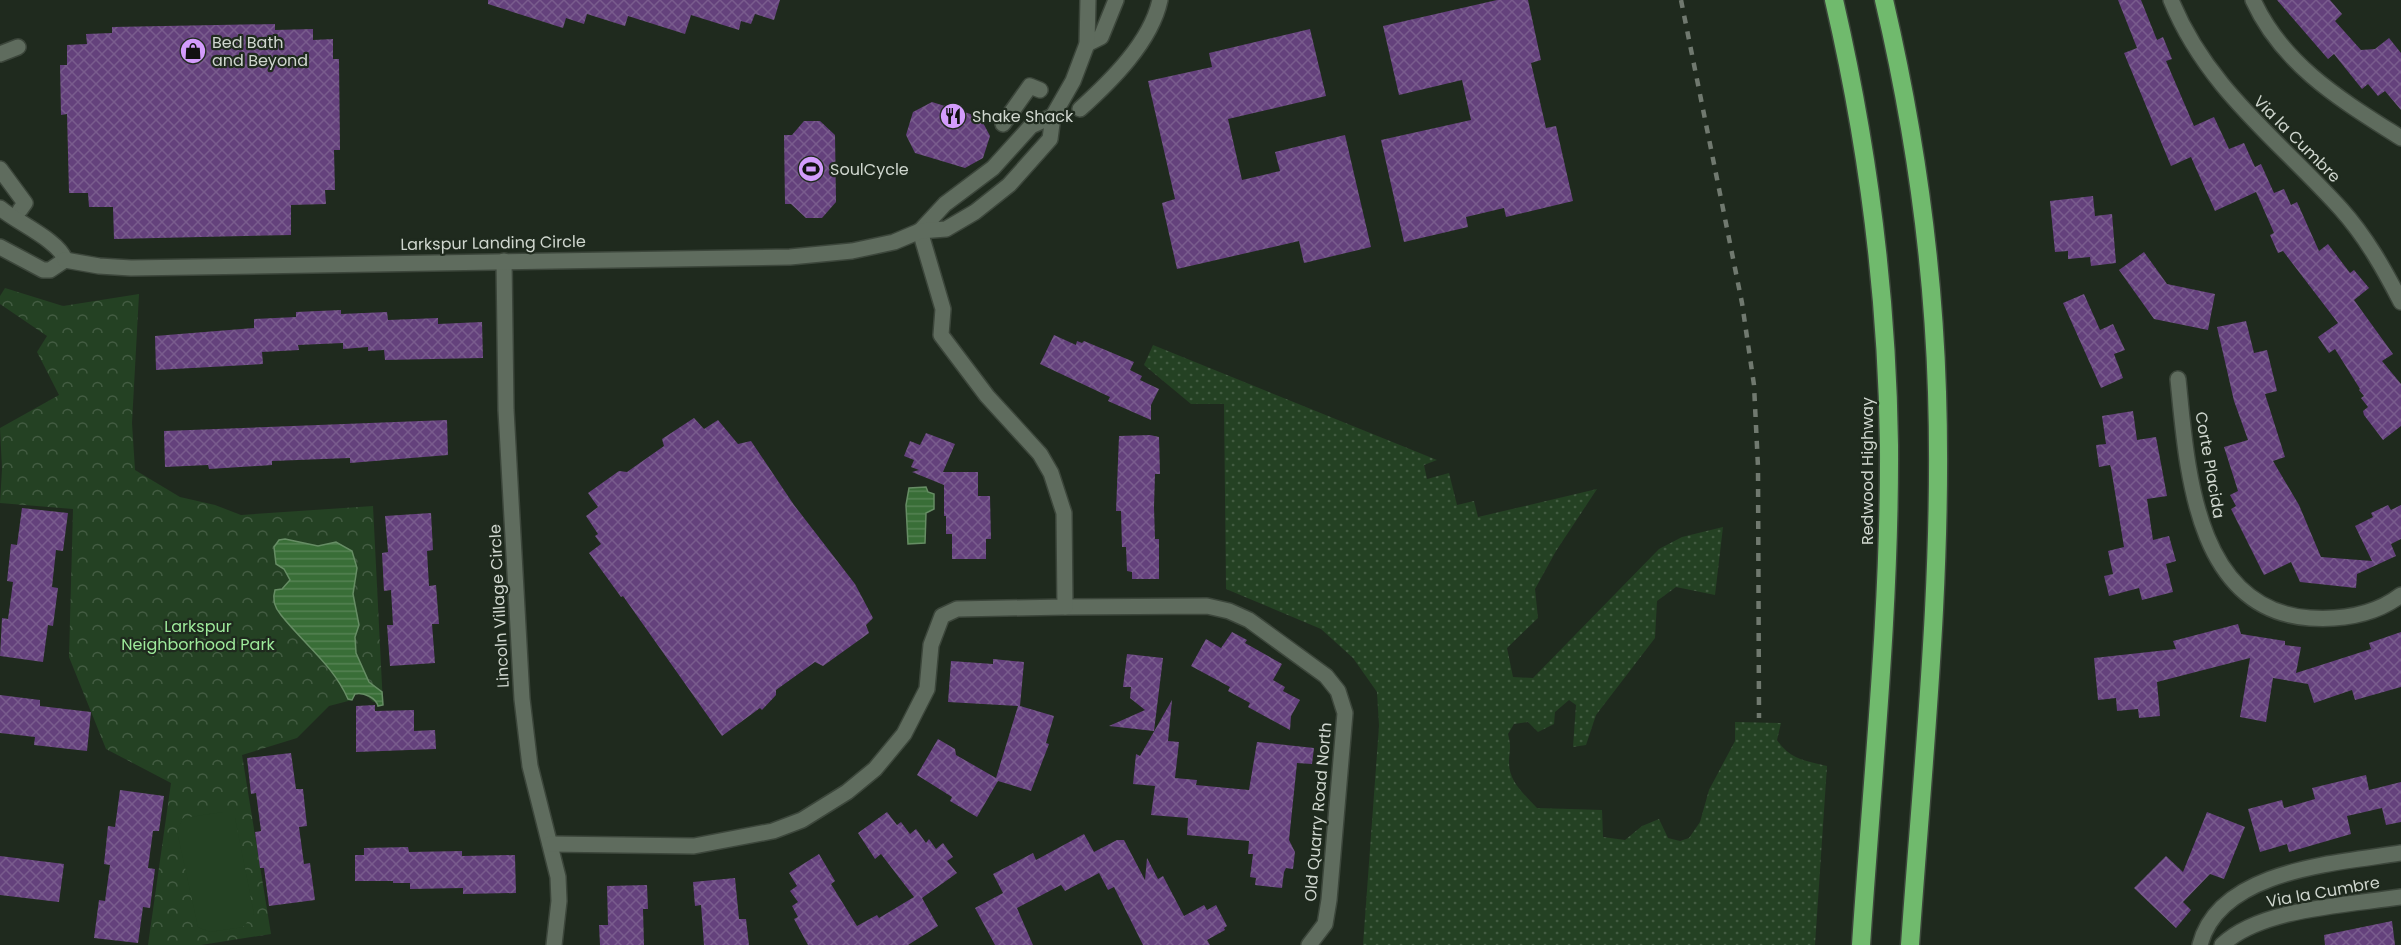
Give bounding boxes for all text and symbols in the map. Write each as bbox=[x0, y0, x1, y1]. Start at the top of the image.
place label: Bed Bath and Beyond bbox=[212, 31, 308, 72]
shop icon: Bed Bath and Beyond bbox=[178, 36, 208, 66]
street label: Via la Cumbre bbox=[2248, 90, 2346, 188]
restaurant icon: Shake Shack bbox=[938, 101, 968, 131]
place label: Shake Shack bbox=[972, 105, 1074, 128]
sports icon: SoulCycle bbox=[796, 154, 826, 184]
place label: SoulCycle bbox=[830, 158, 909, 181]
street label: Larkspur Landing Circle bbox=[400, 230, 586, 256]
street label: Redwood Highway bbox=[1856, 397, 1879, 545]
street label: Corte Placida bbox=[2189, 410, 2231, 520]
street label: Lincoln Village Circle bbox=[483, 524, 515, 688]
park label: Larkspur Neighborhood Park bbox=[121, 615, 275, 656]
street label: Old Quarry Road North bbox=[1299, 721, 1337, 903]
street label: Via la Cumbre bbox=[2265, 871, 2382, 913]

